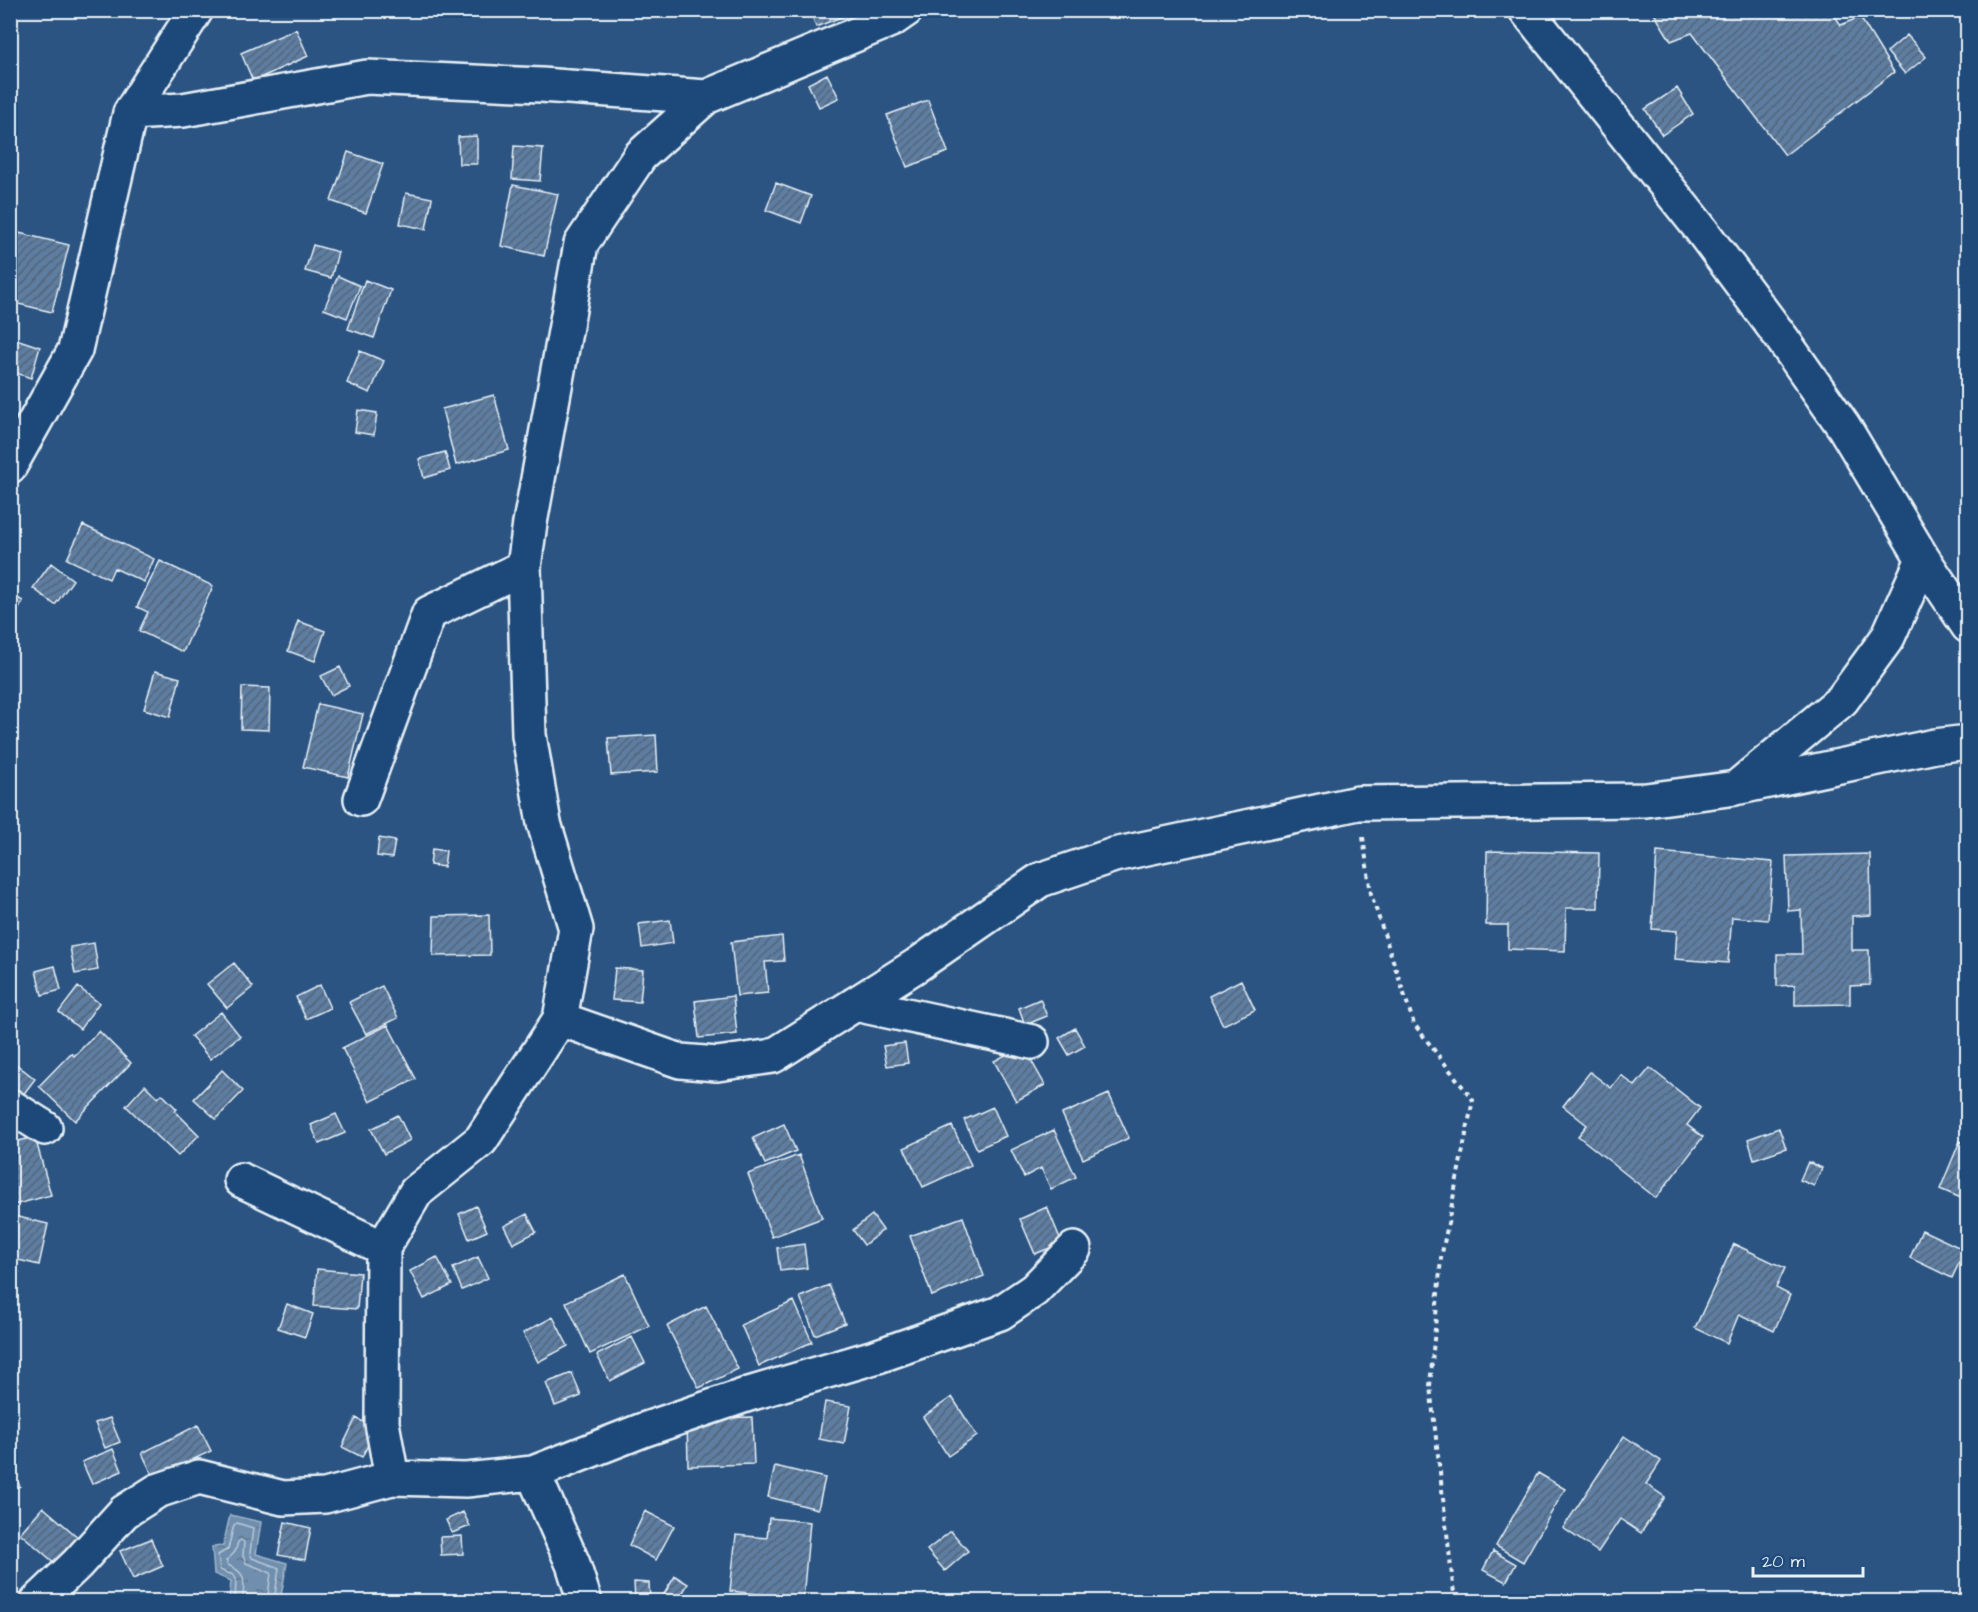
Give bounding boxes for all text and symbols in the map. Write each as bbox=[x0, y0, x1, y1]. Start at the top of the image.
scale bar bbox=[1753, 1540, 1862, 1578]
text: 20 m bbox=[1762, 1549, 1805, 1574]

